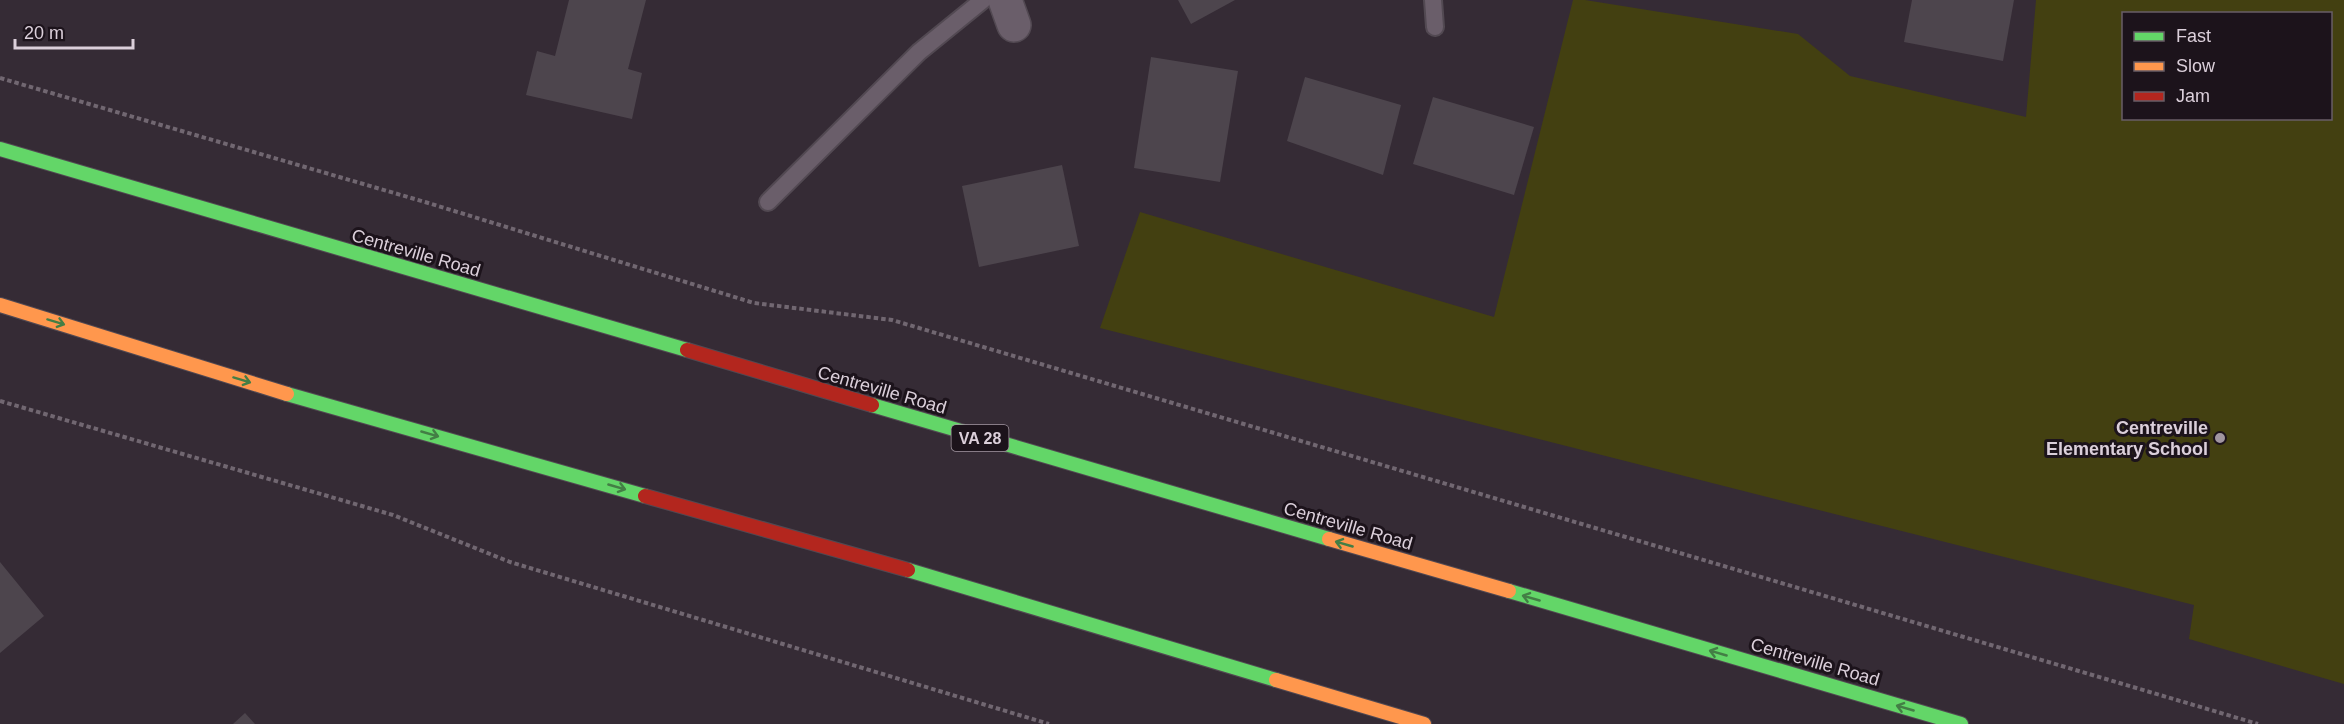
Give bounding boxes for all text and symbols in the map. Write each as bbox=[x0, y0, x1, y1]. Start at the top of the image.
scale bar bbox=[15, 12, 134, 50]
legend bbox=[2122, 12, 2332, 120]
text: 20 m bbox=[24, 23, 64, 43]
text: Fast bbox=[2176, 26, 2211, 46]
text: Slow bbox=[2176, 56, 2216, 76]
text: Jam bbox=[2176, 86, 2210, 106]
street label: Centreville Road bbox=[349, 225, 483, 281]
one-way arrow bbox=[46, 317, 65, 328]
street label: Centreville Road bbox=[815, 362, 949, 418]
one-way arrow bbox=[232, 375, 251, 386]
place label: Centreville Elementary School bbox=[2046, 418, 2208, 459]
road number: VA 28 bbox=[952, 425, 1008, 451]
one-way arrow bbox=[420, 429, 439, 440]
marker: Centreville Elementary School bbox=[2213, 431, 2227, 445]
one-way arrow bbox=[607, 482, 626, 493]
street label: Centreville Road bbox=[1281, 498, 1415, 554]
one-way arrow bbox=[1335, 538, 1354, 549]
one-way arrow bbox=[1522, 592, 1541, 604]
street label: Centreville Road bbox=[1748, 634, 1882, 690]
one-way arrow bbox=[1709, 647, 1728, 658]
one-way arrow bbox=[1896, 702, 1915, 713]

